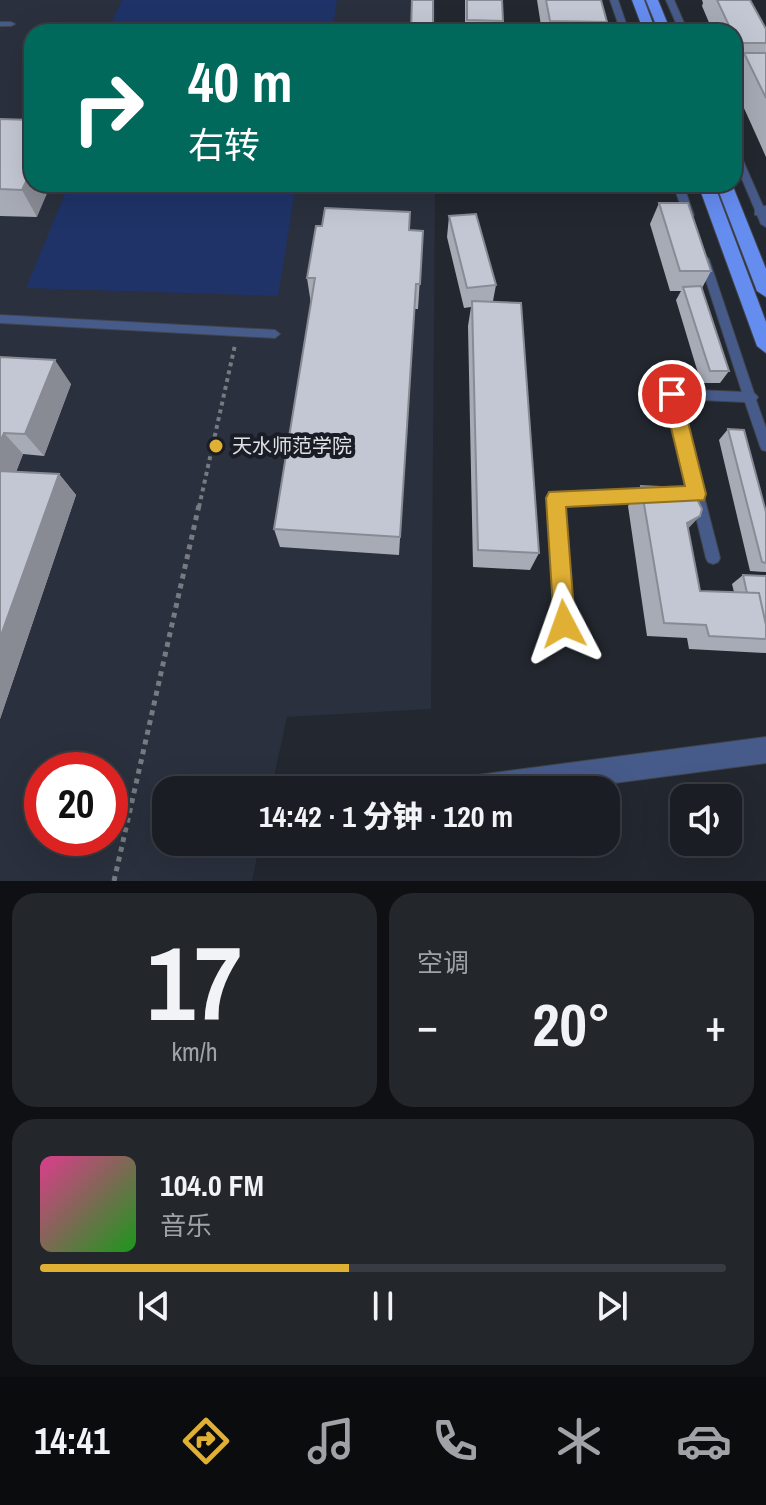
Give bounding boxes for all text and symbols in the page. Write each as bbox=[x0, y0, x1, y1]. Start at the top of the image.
text: 40 m bbox=[188, 44, 293, 119]
icon: right bbox=[56, 56, 160, 160]
text: 右转 bbox=[188, 121, 260, 169]
pin bbox=[638, 360, 706, 428]
icon: arrive bbox=[650, 372, 694, 416]
place label: 天水师范学院 bbox=[232, 432, 352, 459]
marker: 天水师范学院 bbox=[207, 437, 225, 455]
position arrow bbox=[522, 582, 606, 666]
speed limit sign: 20 bbox=[24, 752, 128, 856]
map controls bbox=[670, 784, 742, 856]
button: sound bbox=[670, 784, 742, 856]
text: 14:42 · 1 分钟 · 120 m bbox=[259, 796, 513, 836]
text: 17 bbox=[147, 912, 242, 1052]
text: 空调 bbox=[417, 945, 469, 980]
text: 20° bbox=[532, 984, 611, 1065]
text: − bbox=[417, 995, 438, 1055]
text: + bbox=[705, 995, 726, 1055]
text: km/h bbox=[171, 1034, 218, 1069]
text: 104.0 FM bbox=[160, 1165, 264, 1205]
text: 音乐 bbox=[160, 1208, 212, 1243]
icon: previous bbox=[132, 1284, 176, 1328]
icon: pause bbox=[361, 1284, 405, 1328]
icon: next bbox=[590, 1284, 634, 1328]
icon: directions bbox=[178, 1413, 234, 1469]
icon: music bbox=[303, 1413, 359, 1469]
icon: phone bbox=[427, 1413, 483, 1469]
icon: climate bbox=[551, 1413, 607, 1469]
icon: car bbox=[676, 1413, 732, 1469]
text: 14:41 bbox=[34, 1417, 110, 1465]

